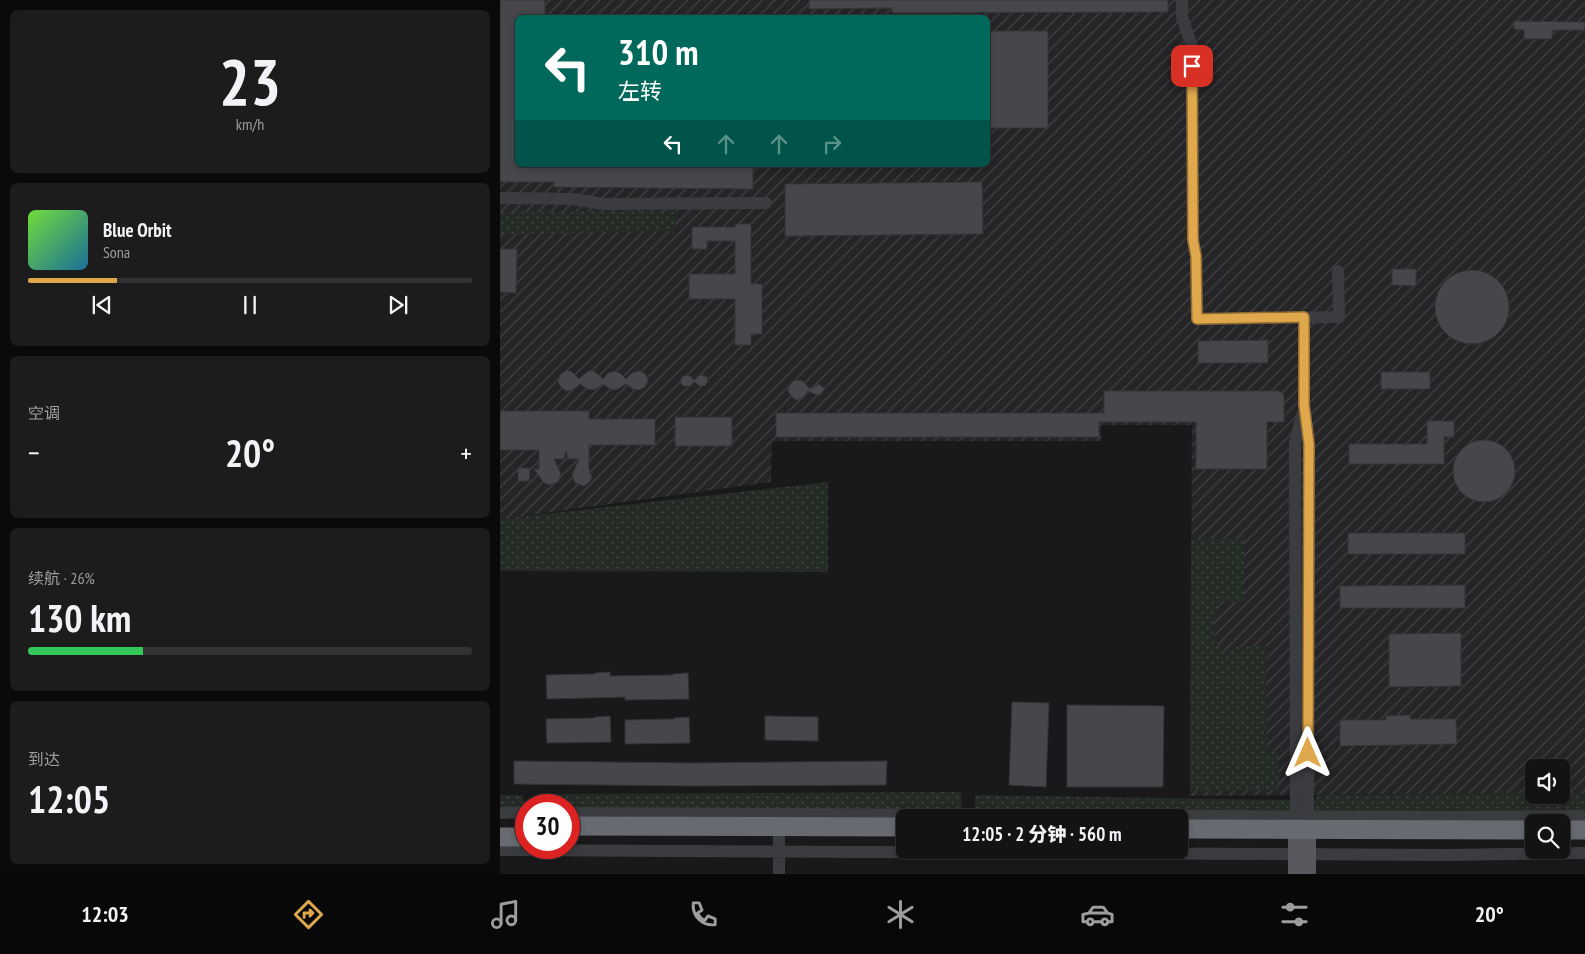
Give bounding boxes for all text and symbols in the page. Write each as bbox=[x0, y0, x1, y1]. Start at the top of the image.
text: 310 m bbox=[618, 29, 699, 75]
icon: left bbox=[535, 35, 600, 100]
text: 23 bbox=[219, 39, 281, 123]
pin bbox=[1171, 45, 1213, 87]
icon: arrive bbox=[1178, 52, 1206, 80]
text: 左转 bbox=[618, 77, 662, 105]
text: km/h bbox=[236, 114, 264, 134]
icon: left bbox=[659, 130, 687, 158]
icon: ahead bbox=[712, 130, 740, 158]
icon: ahead bbox=[765, 130, 793, 158]
icon: right bbox=[818, 130, 846, 158]
text: Blue Orbit bbox=[103, 218, 172, 242]
text: Sona bbox=[103, 242, 130, 262]
icon: previous bbox=[88, 291, 116, 319]
icon: pause bbox=[236, 291, 264, 319]
icon: next bbox=[384, 291, 412, 319]
text: 空调 bbox=[28, 403, 60, 423]
text: 20° bbox=[225, 428, 275, 477]
text: − bbox=[28, 434, 40, 471]
text: + bbox=[460, 434, 472, 471]
text: 续航 · 26% bbox=[28, 568, 95, 588]
text: 130 km bbox=[28, 593, 131, 642]
position arrow bbox=[1281, 726, 1333, 778]
text: 到达 bbox=[28, 749, 60, 769]
map controls bbox=[1525, 759, 1570, 859]
button: sound bbox=[1525, 759, 1570, 804]
text: 12:05 bbox=[28, 774, 110, 823]
speed limit sign: 30 bbox=[515, 794, 580, 859]
button: search bbox=[1525, 814, 1570, 859]
text: 12:05 · 2 分钟 · 560 m bbox=[962, 822, 1122, 846]
icon: directions bbox=[291, 897, 326, 932]
icon: music bbox=[488, 897, 523, 932]
icon: phone bbox=[686, 897, 721, 932]
icon: climate bbox=[883, 897, 918, 932]
icon: car bbox=[1080, 897, 1115, 932]
icon: filters bbox=[1277, 897, 1312, 932]
text: 12:03 bbox=[81, 900, 129, 928]
text: 20° bbox=[1475, 900, 1504, 928]

